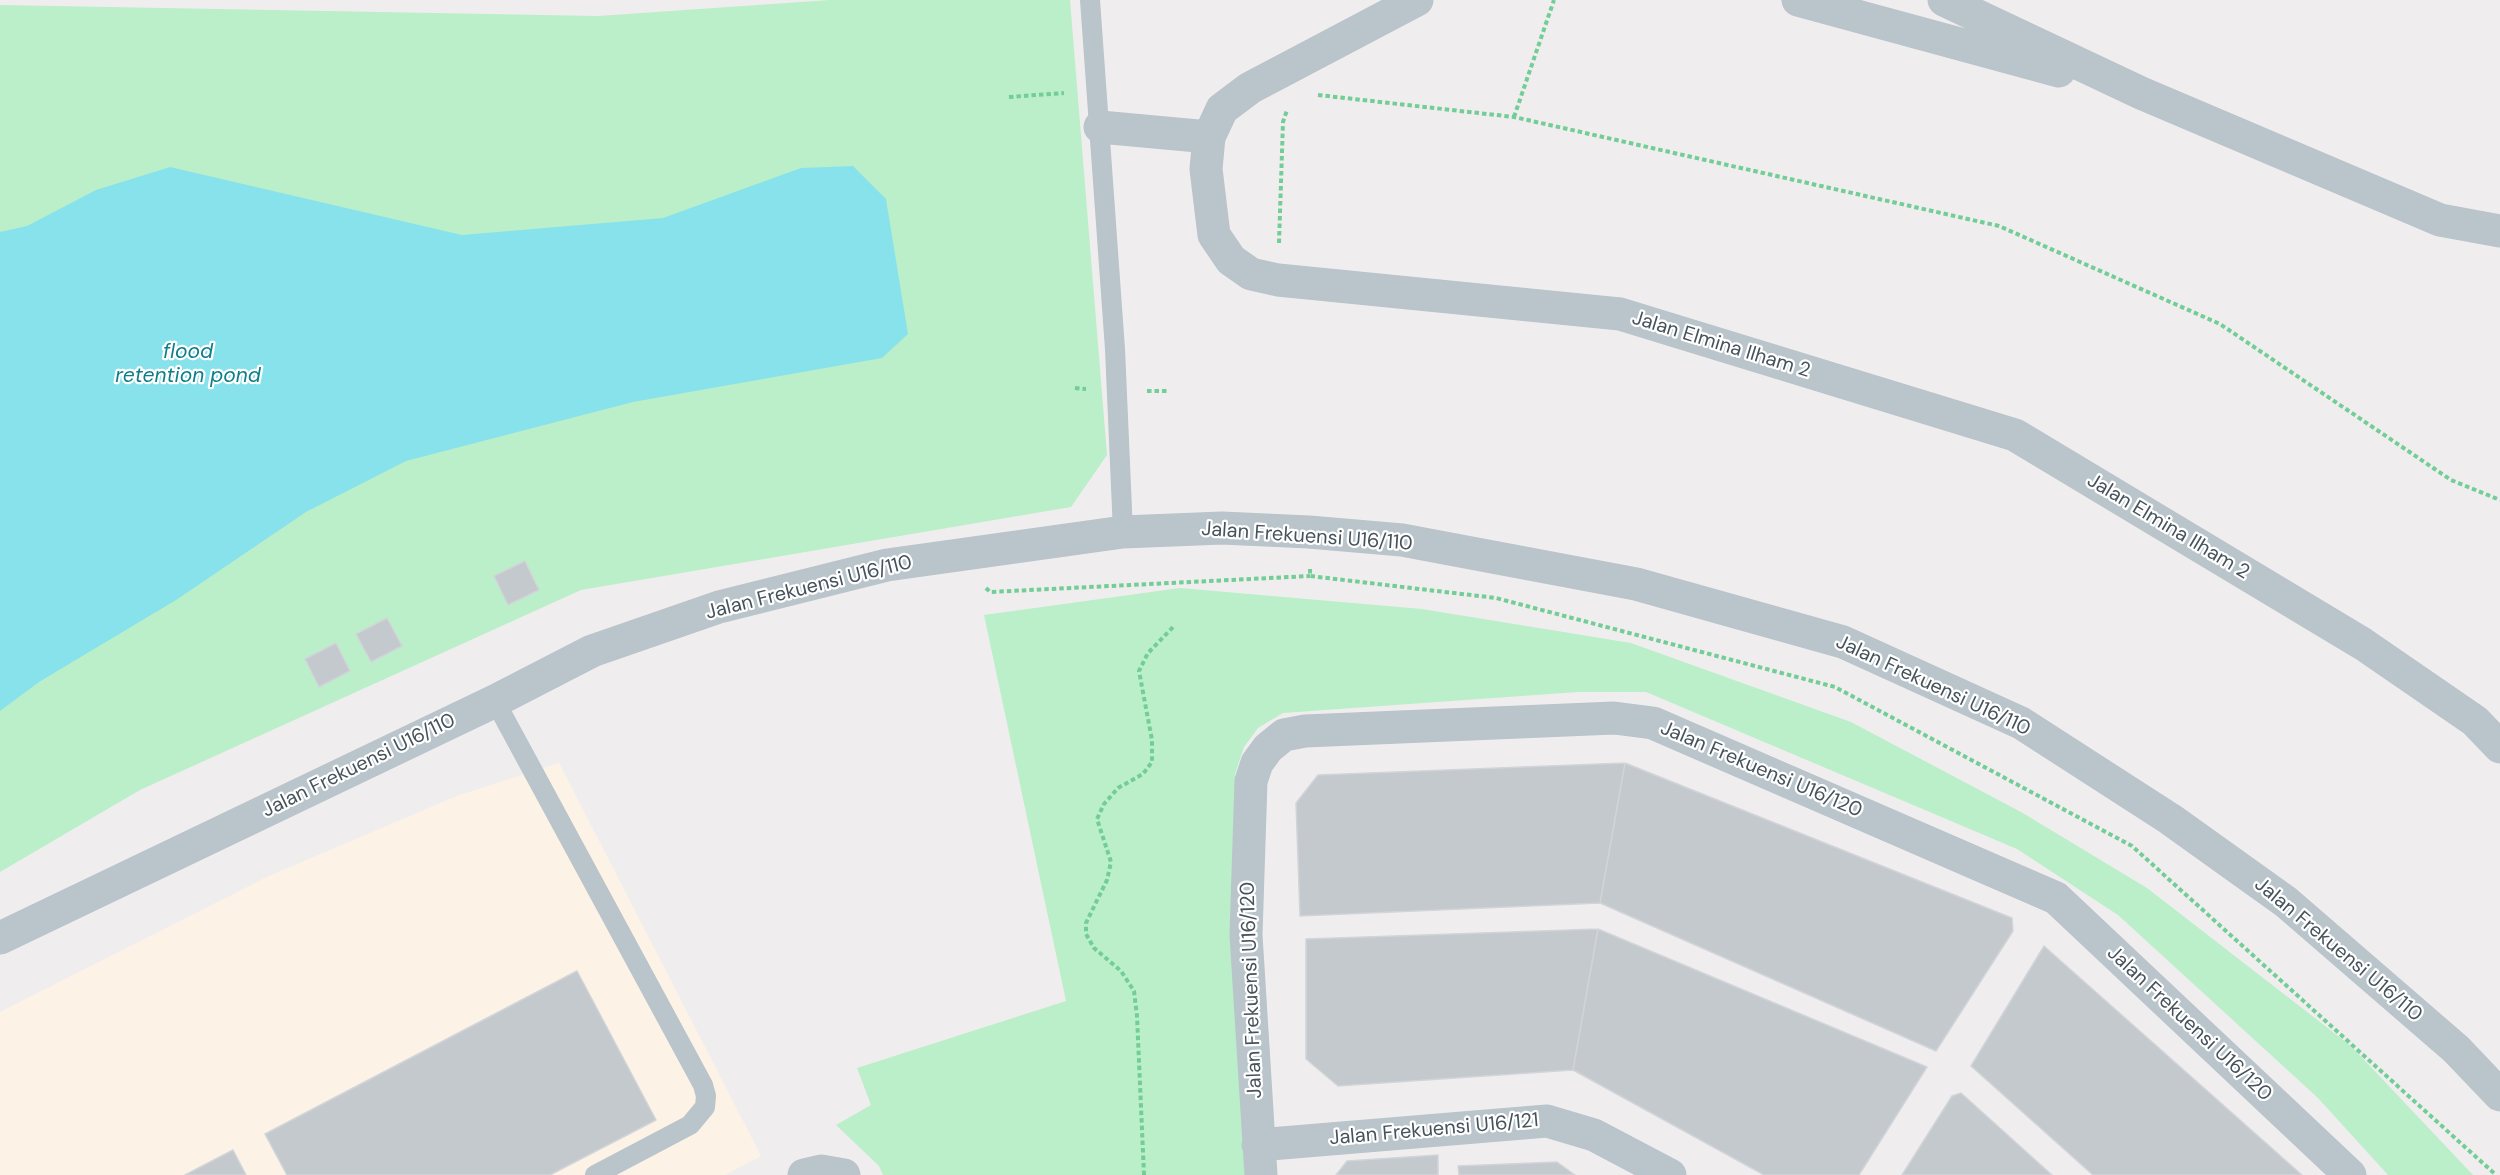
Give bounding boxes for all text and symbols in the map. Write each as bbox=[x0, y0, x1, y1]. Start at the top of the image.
street label: Jalan Elmina Ilham 2 bbox=[1629, 306, 1813, 384]
water label: flood retention pond bbox=[115, 339, 261, 389]
street label: Jalan Elmina Ilham 2 bbox=[2082, 469, 2254, 585]
street label: Jalan Frekuensi U16/110 bbox=[1201, 518, 1413, 556]
street label: Jalan Frekuensi U16/110 bbox=[703, 551, 915, 625]
street label: Jalan Frekuensi U16/110 bbox=[1832, 630, 2034, 742]
street label: Jalan Frekuensi U16/110 bbox=[259, 709, 459, 823]
street label: Jalan Frekuensi U16/120 bbox=[1657, 717, 1865, 823]
street label: Jalan Frekuensi U16/110 bbox=[2249, 873, 2427, 1027]
street label: Jalan Frekuensi U16/120 bbox=[1236, 881, 1268, 1099]
street label: Jalan Frekuensi U16/120 bbox=[2102, 941, 2276, 1107]
street label: Jalan Frekuensi U16/121 bbox=[1329, 1109, 1539, 1151]

